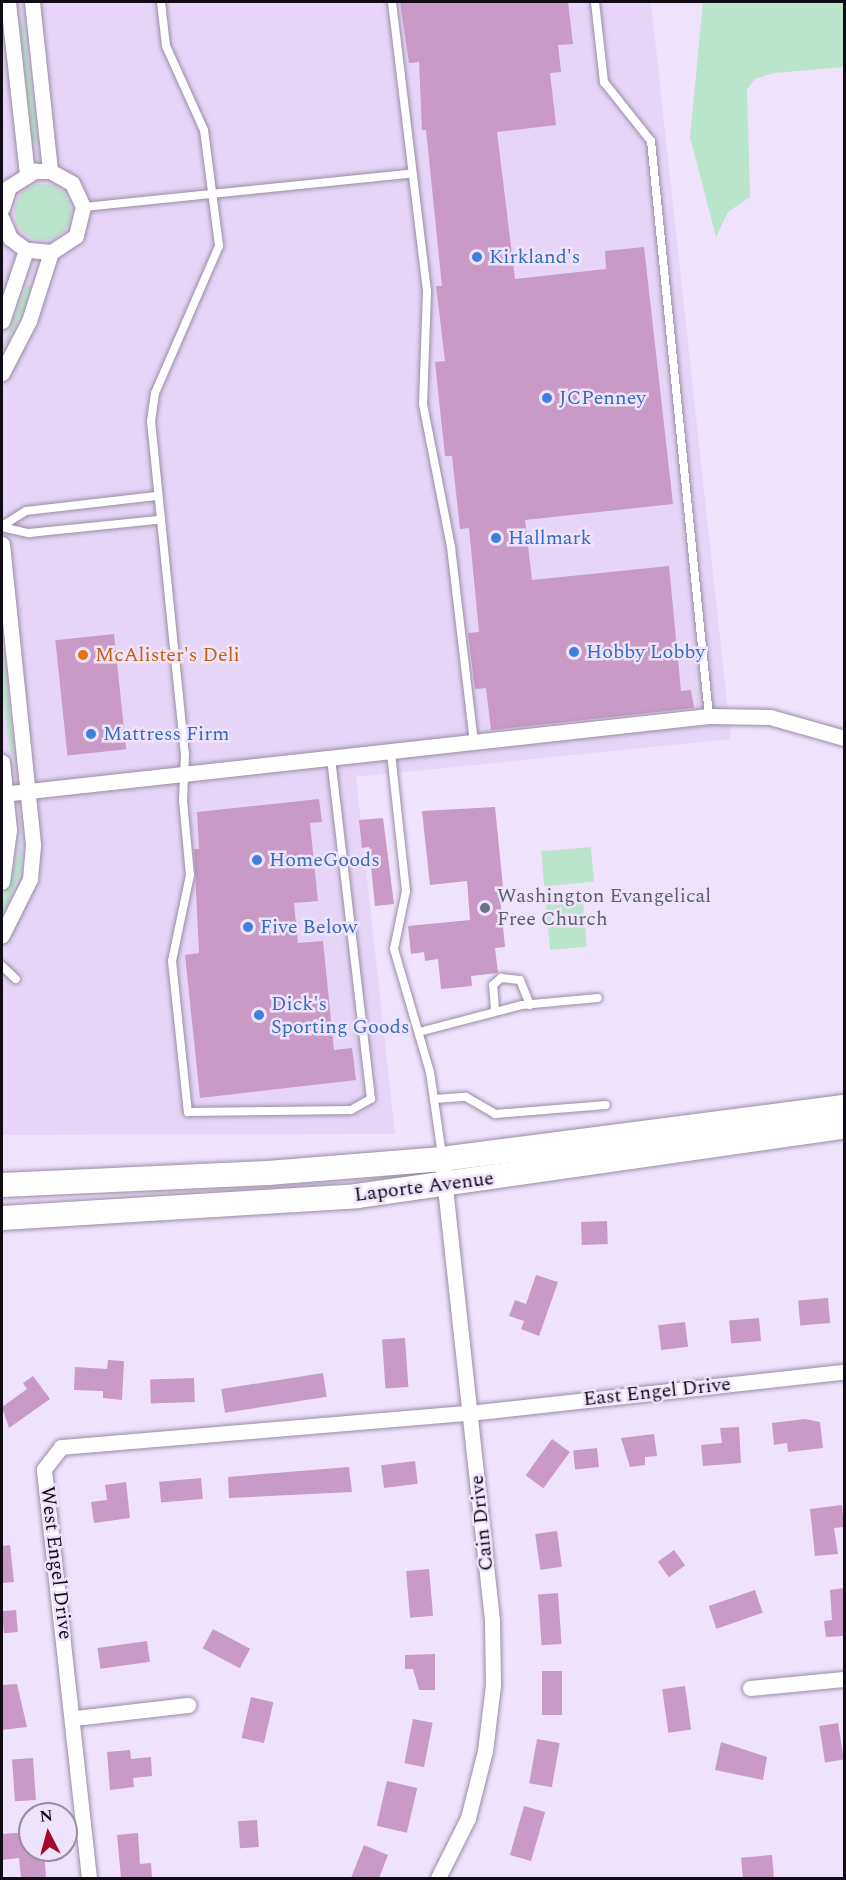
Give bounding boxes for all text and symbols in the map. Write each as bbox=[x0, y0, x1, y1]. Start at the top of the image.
place label: Kirkland's bbox=[489, 245, 580, 269]
marker: Kirkland's bbox=[470, 250, 484, 264]
place label: JCPenney bbox=[559, 386, 646, 410]
marker: JCPenney bbox=[540, 391, 554, 405]
place label: Hallmark bbox=[508, 526, 592, 550]
marker: Hallmark bbox=[489, 531, 503, 545]
place label: Hobby Lobby bbox=[586, 640, 705, 664]
place label: McAlister's Deli bbox=[95, 643, 240, 667]
marker: Hobby Lobby bbox=[567, 645, 581, 659]
marker: McAlister's Deli bbox=[76, 648, 90, 662]
place label: Mattress Firm bbox=[103, 722, 229, 746]
marker: Mattress Firm bbox=[84, 727, 98, 741]
place label: HomeGoods bbox=[269, 848, 380, 872]
marker: HomeGoods bbox=[250, 853, 264, 867]
place label: Washington Evangelical Free Church bbox=[497, 885, 711, 932]
marker: Washington Evangelical Free Church bbox=[478, 901, 492, 915]
place label: Five Below bbox=[260, 915, 357, 939]
marker: Five Below bbox=[241, 920, 255, 934]
place label: Dick's Sporting Goods bbox=[271, 992, 410, 1039]
marker: Dick's Sporting Goods bbox=[252, 1008, 266, 1022]
street label: Laporte Avenue bbox=[353, 1167, 495, 1207]
street label: East Engel Drive bbox=[582, 1372, 732, 1412]
street label: Cain Drive bbox=[465, 1474, 499, 1572]
street label: West Engel Drive bbox=[35, 1485, 77, 1641]
north arrow bbox=[18, 1802, 78, 1862]
text: N bbox=[39, 1803, 54, 1829]

